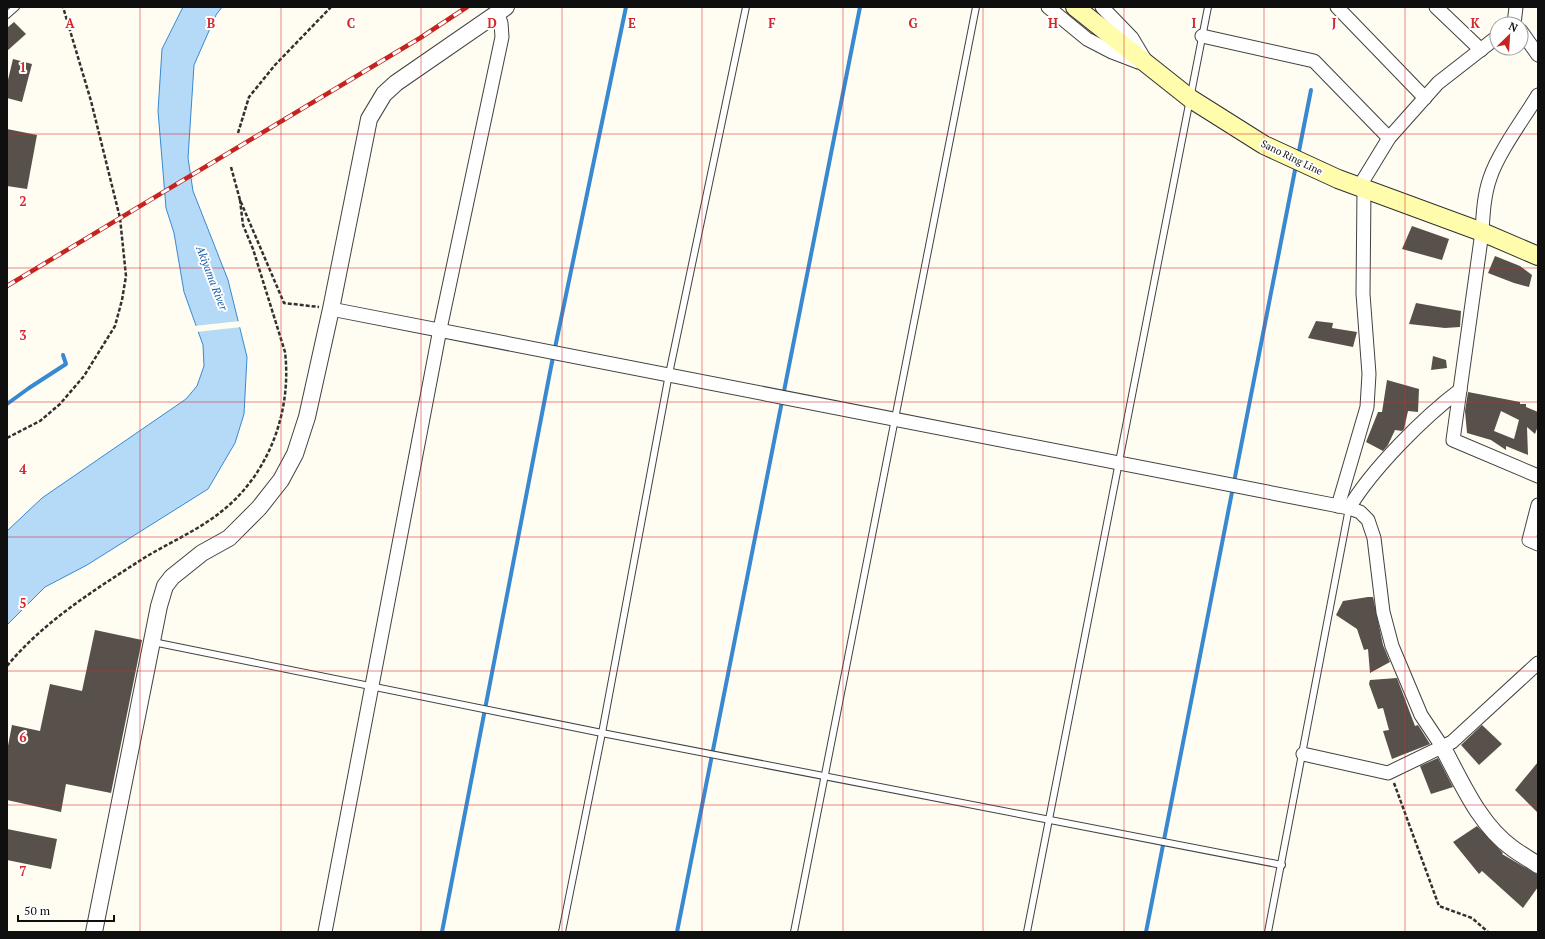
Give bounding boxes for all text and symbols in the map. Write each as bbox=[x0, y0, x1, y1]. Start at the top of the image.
text: A bbox=[65, 14, 75, 32]
text: B bbox=[207, 14, 215, 32]
text: C bbox=[347, 14, 355, 32]
text: D bbox=[487, 14, 497, 32]
text: E bbox=[628, 14, 636, 32]
text: F bbox=[768, 14, 776, 32]
text: G bbox=[908, 14, 918, 32]
text: H bbox=[1048, 14, 1058, 32]
text: I bbox=[1192, 14, 1197, 32]
text: J bbox=[1332, 14, 1337, 32]
text: K bbox=[1470, 14, 1480, 32]
north arrow bbox=[1489, 16, 1529, 56]
text: N bbox=[1506, 19, 1521, 35]
text: 1 bbox=[19, 58, 27, 76]
street label: Sano Ring Line bbox=[1259, 137, 1325, 178]
text: 2 bbox=[19, 192, 27, 210]
water label: Akiyama River bbox=[193, 243, 231, 313]
text: 3 bbox=[19, 326, 27, 344]
text: 4 bbox=[19, 460, 27, 478]
text: 5 bbox=[19, 594, 27, 612]
text: 6 bbox=[19, 728, 27, 746]
text: 7 bbox=[19, 862, 27, 880]
scale bar bbox=[18, 897, 114, 923]
text: 50 m bbox=[24, 903, 51, 918]

